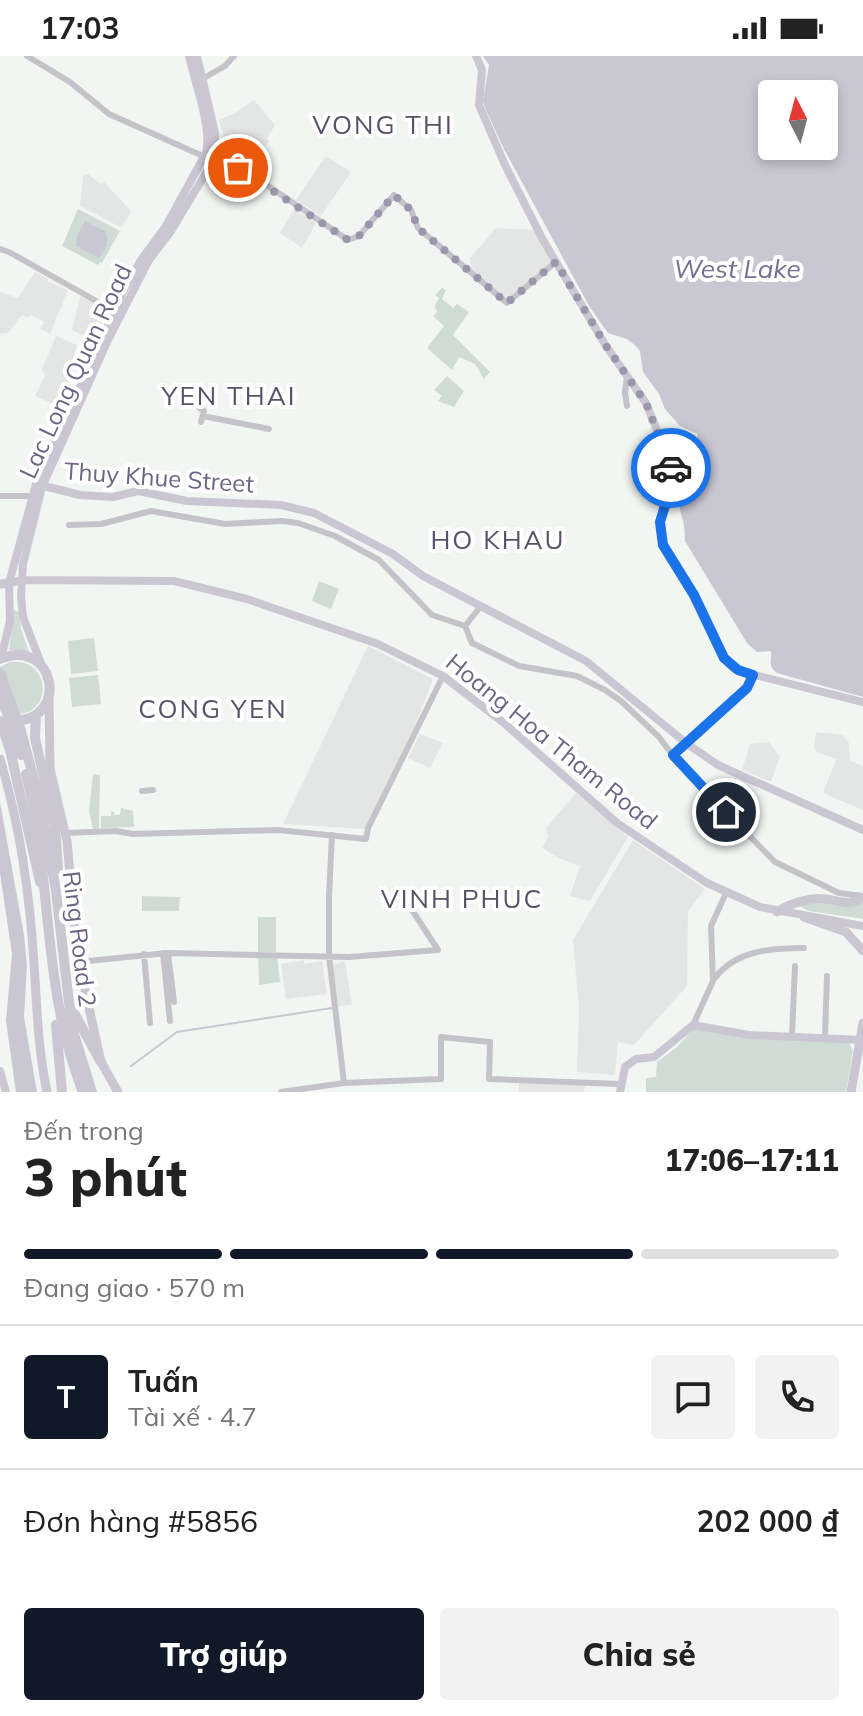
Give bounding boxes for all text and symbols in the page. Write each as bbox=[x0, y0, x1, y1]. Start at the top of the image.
text: 17:03 bbox=[40, 9, 119, 47]
north arrow bbox=[758, 80, 838, 160]
map controls bbox=[758, 80, 838, 160]
district label: VONG THI bbox=[312, 108, 454, 141]
pin bbox=[204, 134, 272, 202]
icon: bag bbox=[216, 146, 260, 190]
water label: West Lake bbox=[673, 252, 801, 285]
street label: Lac Long Quan Road bbox=[12, 259, 138, 483]
district label: YEN THAI bbox=[160, 379, 297, 412]
courier bbox=[631, 428, 711, 508]
icon: car bbox=[649, 446, 693, 490]
street label: Thuy Khue Street bbox=[63, 455, 255, 499]
district label: HO KHAU bbox=[430, 523, 566, 556]
street label: Hoang Hoa Tham Road bbox=[440, 647, 664, 835]
district label: CONG YEN bbox=[138, 692, 288, 725]
pin bbox=[692, 778, 760, 846]
icon: home bbox=[704, 790, 748, 834]
street label: Ring Road 2 bbox=[57, 869, 103, 1009]
district label: VINH PHUC bbox=[381, 882, 543, 915]
text: Đến trong bbox=[24, 1114, 144, 1147]
text: 17:06–17:11 bbox=[664, 1141, 839, 1179]
text: 3 phút bbox=[24, 1144, 187, 1209]
text: Đang giao · 570 m bbox=[24, 1271, 245, 1304]
button: chat bbox=[651, 1355, 735, 1439]
button: phone bbox=[755, 1355, 839, 1439]
text: Tuấn bbox=[128, 1362, 199, 1400]
text: T bbox=[57, 1378, 75, 1416]
text: Tài xế · 4.7 bbox=[128, 1400, 257, 1433]
text: Đơn hàng #5856 bbox=[24, 1502, 258, 1540]
text: 202 000 ₫ bbox=[697, 1502, 839, 1540]
button: Trợ giúp bbox=[24, 1608, 424, 1700]
button: Chia sẻ bbox=[440, 1608, 839, 1700]

